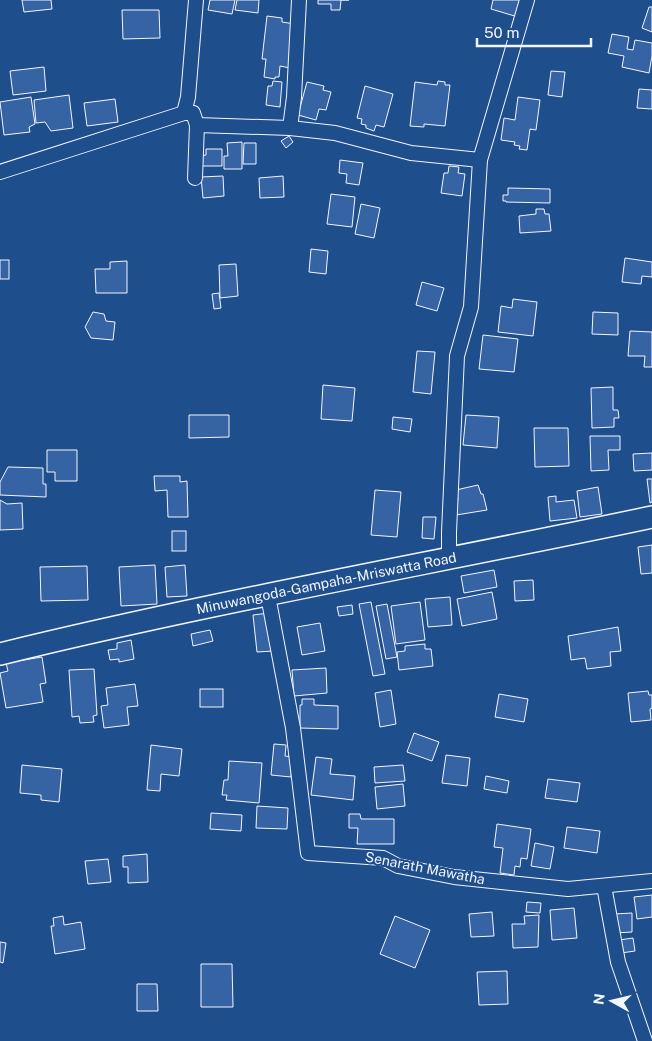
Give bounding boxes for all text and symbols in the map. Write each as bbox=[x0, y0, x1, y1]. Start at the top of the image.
scale bar bbox=[477, 15, 591, 47]
text: 50 m bbox=[484, 24, 519, 41]
street label: Minuwangoda-Gampaha-Mriswatta Road bbox=[195, 549, 458, 617]
street label: Senarath Mawatha bbox=[364, 849, 486, 887]
north arrow bbox=[587, 976, 637, 1026]
text: N bbox=[590, 993, 608, 1006]

